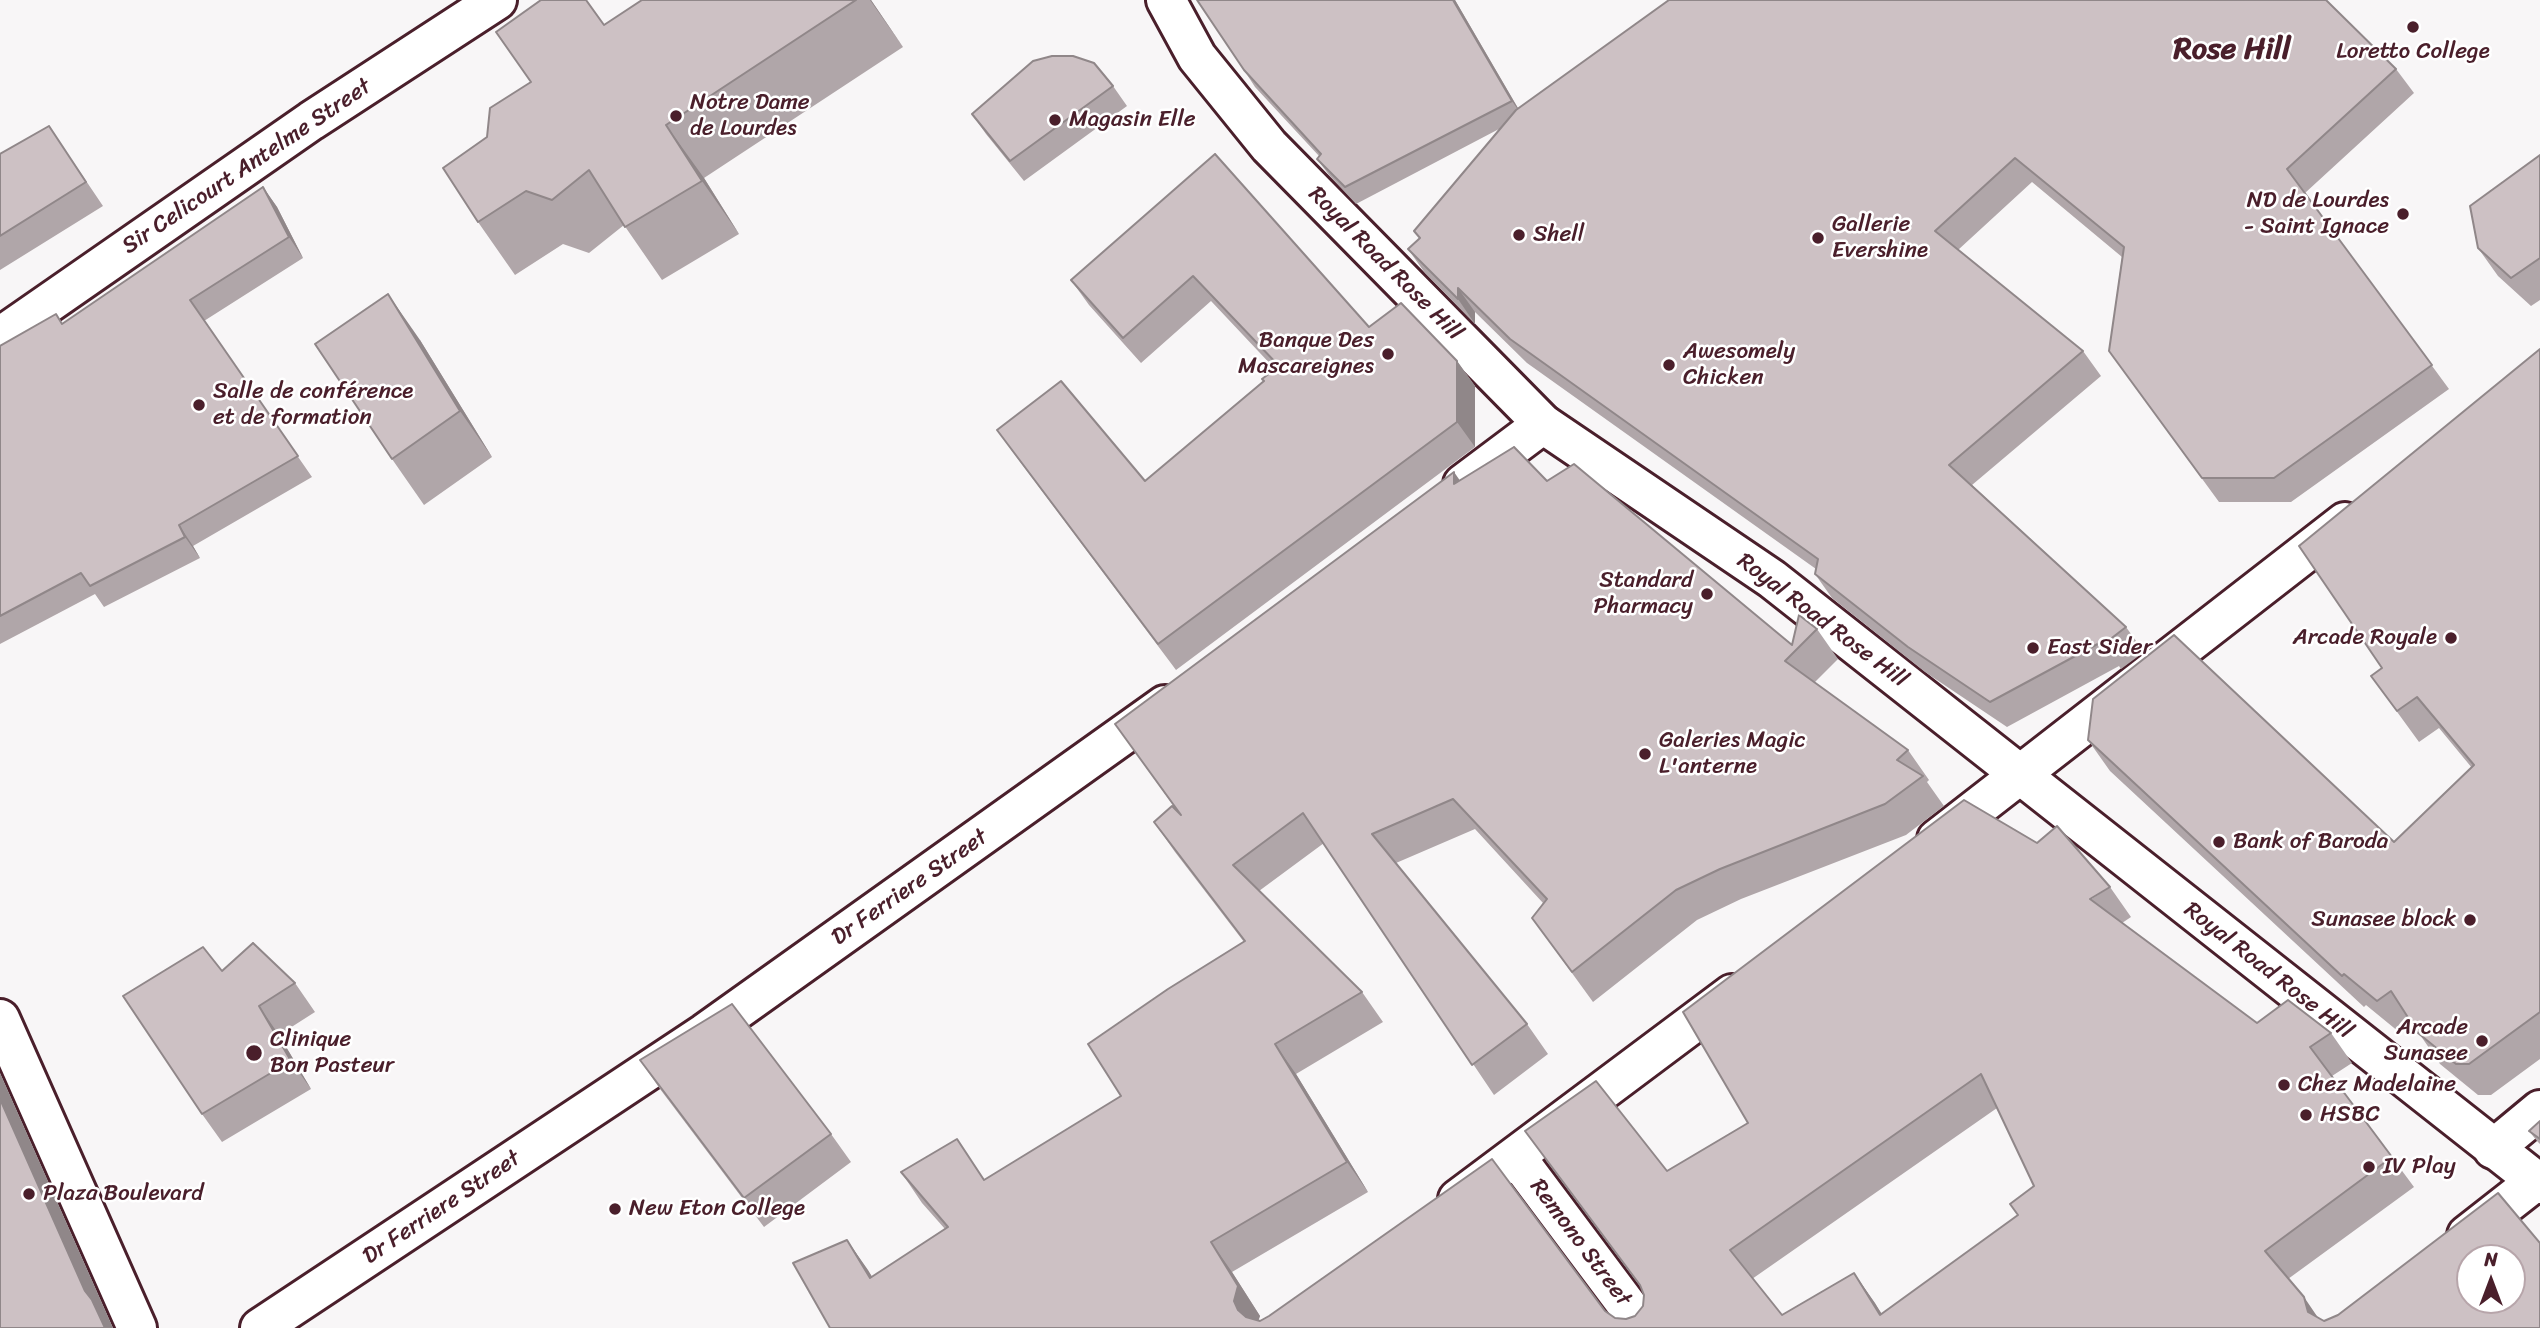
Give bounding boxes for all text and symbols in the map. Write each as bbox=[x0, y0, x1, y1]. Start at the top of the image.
marker: Loretto College bbox=[2405, 19, 2421, 35]
district label: Rose Hill bbox=[2173, 32, 2291, 68]
place label: Loretto College bbox=[2336, 38, 2490, 66]
street label: Sir Celicourt Antelme Street bbox=[117, 73, 377, 261]
place label: Notre Dame de Lourdes bbox=[690, 89, 810, 143]
place label: Magasin Elle bbox=[1069, 106, 1196, 134]
marker: Notre Dame de Lourdes bbox=[668, 108, 684, 124]
marker: Magasin Elle bbox=[1047, 112, 1063, 128]
street label: Royal Road Rose Hill bbox=[1302, 181, 1468, 347]
place label: ND de Lourdes - Saint Ignace bbox=[2244, 187, 2389, 241]
marker: ND de Lourdes - Saint Ignace bbox=[2395, 206, 2411, 222]
place label: Gallerie Evershine bbox=[1832, 211, 1928, 265]
place label: Shell bbox=[1533, 221, 1584, 249]
marker: Shell bbox=[1511, 227, 1527, 243]
marker: Gallerie Evershine bbox=[1810, 230, 1826, 246]
place label: Banque Des Mascareignes bbox=[1238, 327, 1374, 381]
place label: Awesomely Chicken bbox=[1683, 338, 1795, 392]
marker: Banque Des Mascareignes bbox=[1380, 346, 1396, 362]
marker: Awesomely Chicken bbox=[1661, 357, 1677, 373]
place label: Salle de conférence et de formation bbox=[213, 378, 413, 432]
marker: Salle de conférence et de formation bbox=[191, 397, 207, 413]
street label: Royal Road Rose Hill bbox=[1731, 548, 1913, 694]
place label: Standard Pharmacy bbox=[1593, 567, 1693, 621]
marker: Standard Pharmacy bbox=[1699, 586, 1715, 602]
place label: Arcade Royale bbox=[2293, 624, 2437, 652]
marker: Arcade Royale bbox=[2443, 630, 2459, 646]
place label: East Sider bbox=[2047, 634, 2152, 662]
marker: East Sider bbox=[2025, 640, 2041, 656]
place label: Galeries Magic L'anterne bbox=[1659, 727, 1806, 781]
marker: Galeries Magic L'anterne bbox=[1637, 746, 1653, 762]
street label: Dr Ferriere Street bbox=[827, 824, 993, 952]
place label: Bank of Baroda bbox=[2233, 828, 2388, 856]
marker: Bank of Baroda bbox=[2211, 834, 2227, 850]
street label: Royal Road Rose Hill bbox=[2178, 896, 2358, 1046]
place label: Sunasee block bbox=[2311, 906, 2456, 934]
marker: Sunasee block bbox=[2462, 912, 2478, 928]
place label: Arcade Sunasee bbox=[2384, 1014, 2468, 1068]
place label: Clinique Bon Pasteur bbox=[270, 1026, 394, 1080]
marker: Arcade Sunasee bbox=[2474, 1033, 2490, 1049]
marker: Clinique Bon Pasteur bbox=[244, 1043, 264, 1063]
place label: Chez Madelaine bbox=[2298, 1071, 2456, 1099]
marker: Chez Madelaine bbox=[2276, 1077, 2292, 1093]
place label: HSBC bbox=[2320, 1101, 2380, 1129]
marker: HSBC bbox=[2298, 1107, 2314, 1123]
street label: Dr Ferriere Street bbox=[358, 1145, 526, 1271]
place label: IV Play bbox=[2383, 1153, 2456, 1181]
marker: IV Play bbox=[2361, 1159, 2377, 1175]
street label: Remono Street bbox=[1523, 1174, 1637, 1312]
place label: Plaza Boulevard bbox=[43, 1180, 203, 1208]
marker: Plaza Boulevard bbox=[21, 1186, 37, 1202]
place label: New Eton College bbox=[629, 1195, 805, 1223]
marker: New Eton College bbox=[607, 1201, 623, 1217]
text: N bbox=[2484, 1243, 2498, 1276]
north arrow bbox=[2456, 1244, 2526, 1314]

